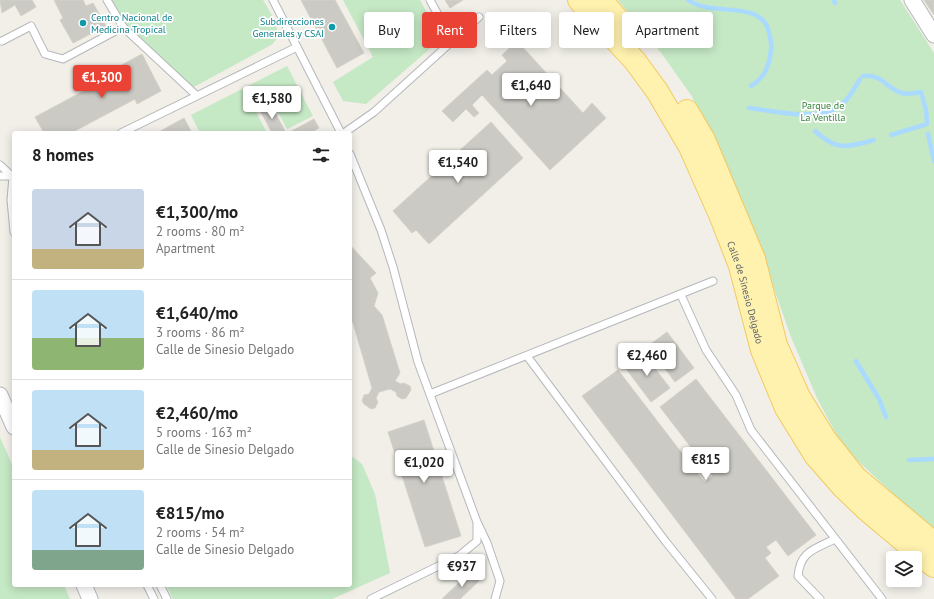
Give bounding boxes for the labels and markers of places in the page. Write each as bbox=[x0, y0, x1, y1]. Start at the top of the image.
place label: Centro Nacional de Medicina Tropical bbox=[91, 11, 172, 36]
place label: Subdirecciones Generales y CSAI bbox=[252, 15, 324, 40]
marker: Centro Nacional de Medicina Tropical bbox=[78, 18, 88, 28]
marker: Subdirecciones Generales y CSAI bbox=[327, 22, 337, 32]
pin: €1,300 bbox=[69, 65, 135, 99]
pin: €1,640 bbox=[498, 73, 564, 107]
pin: €1,580 bbox=[239, 86, 305, 120]
pin: €1,540 bbox=[425, 150, 491, 184]
pin: €2,460 bbox=[614, 343, 680, 377]
pin: €815 bbox=[682, 447, 730, 481]
pin: €1,020 bbox=[391, 450, 457, 484]
pin: €937 bbox=[438, 554, 486, 588]

